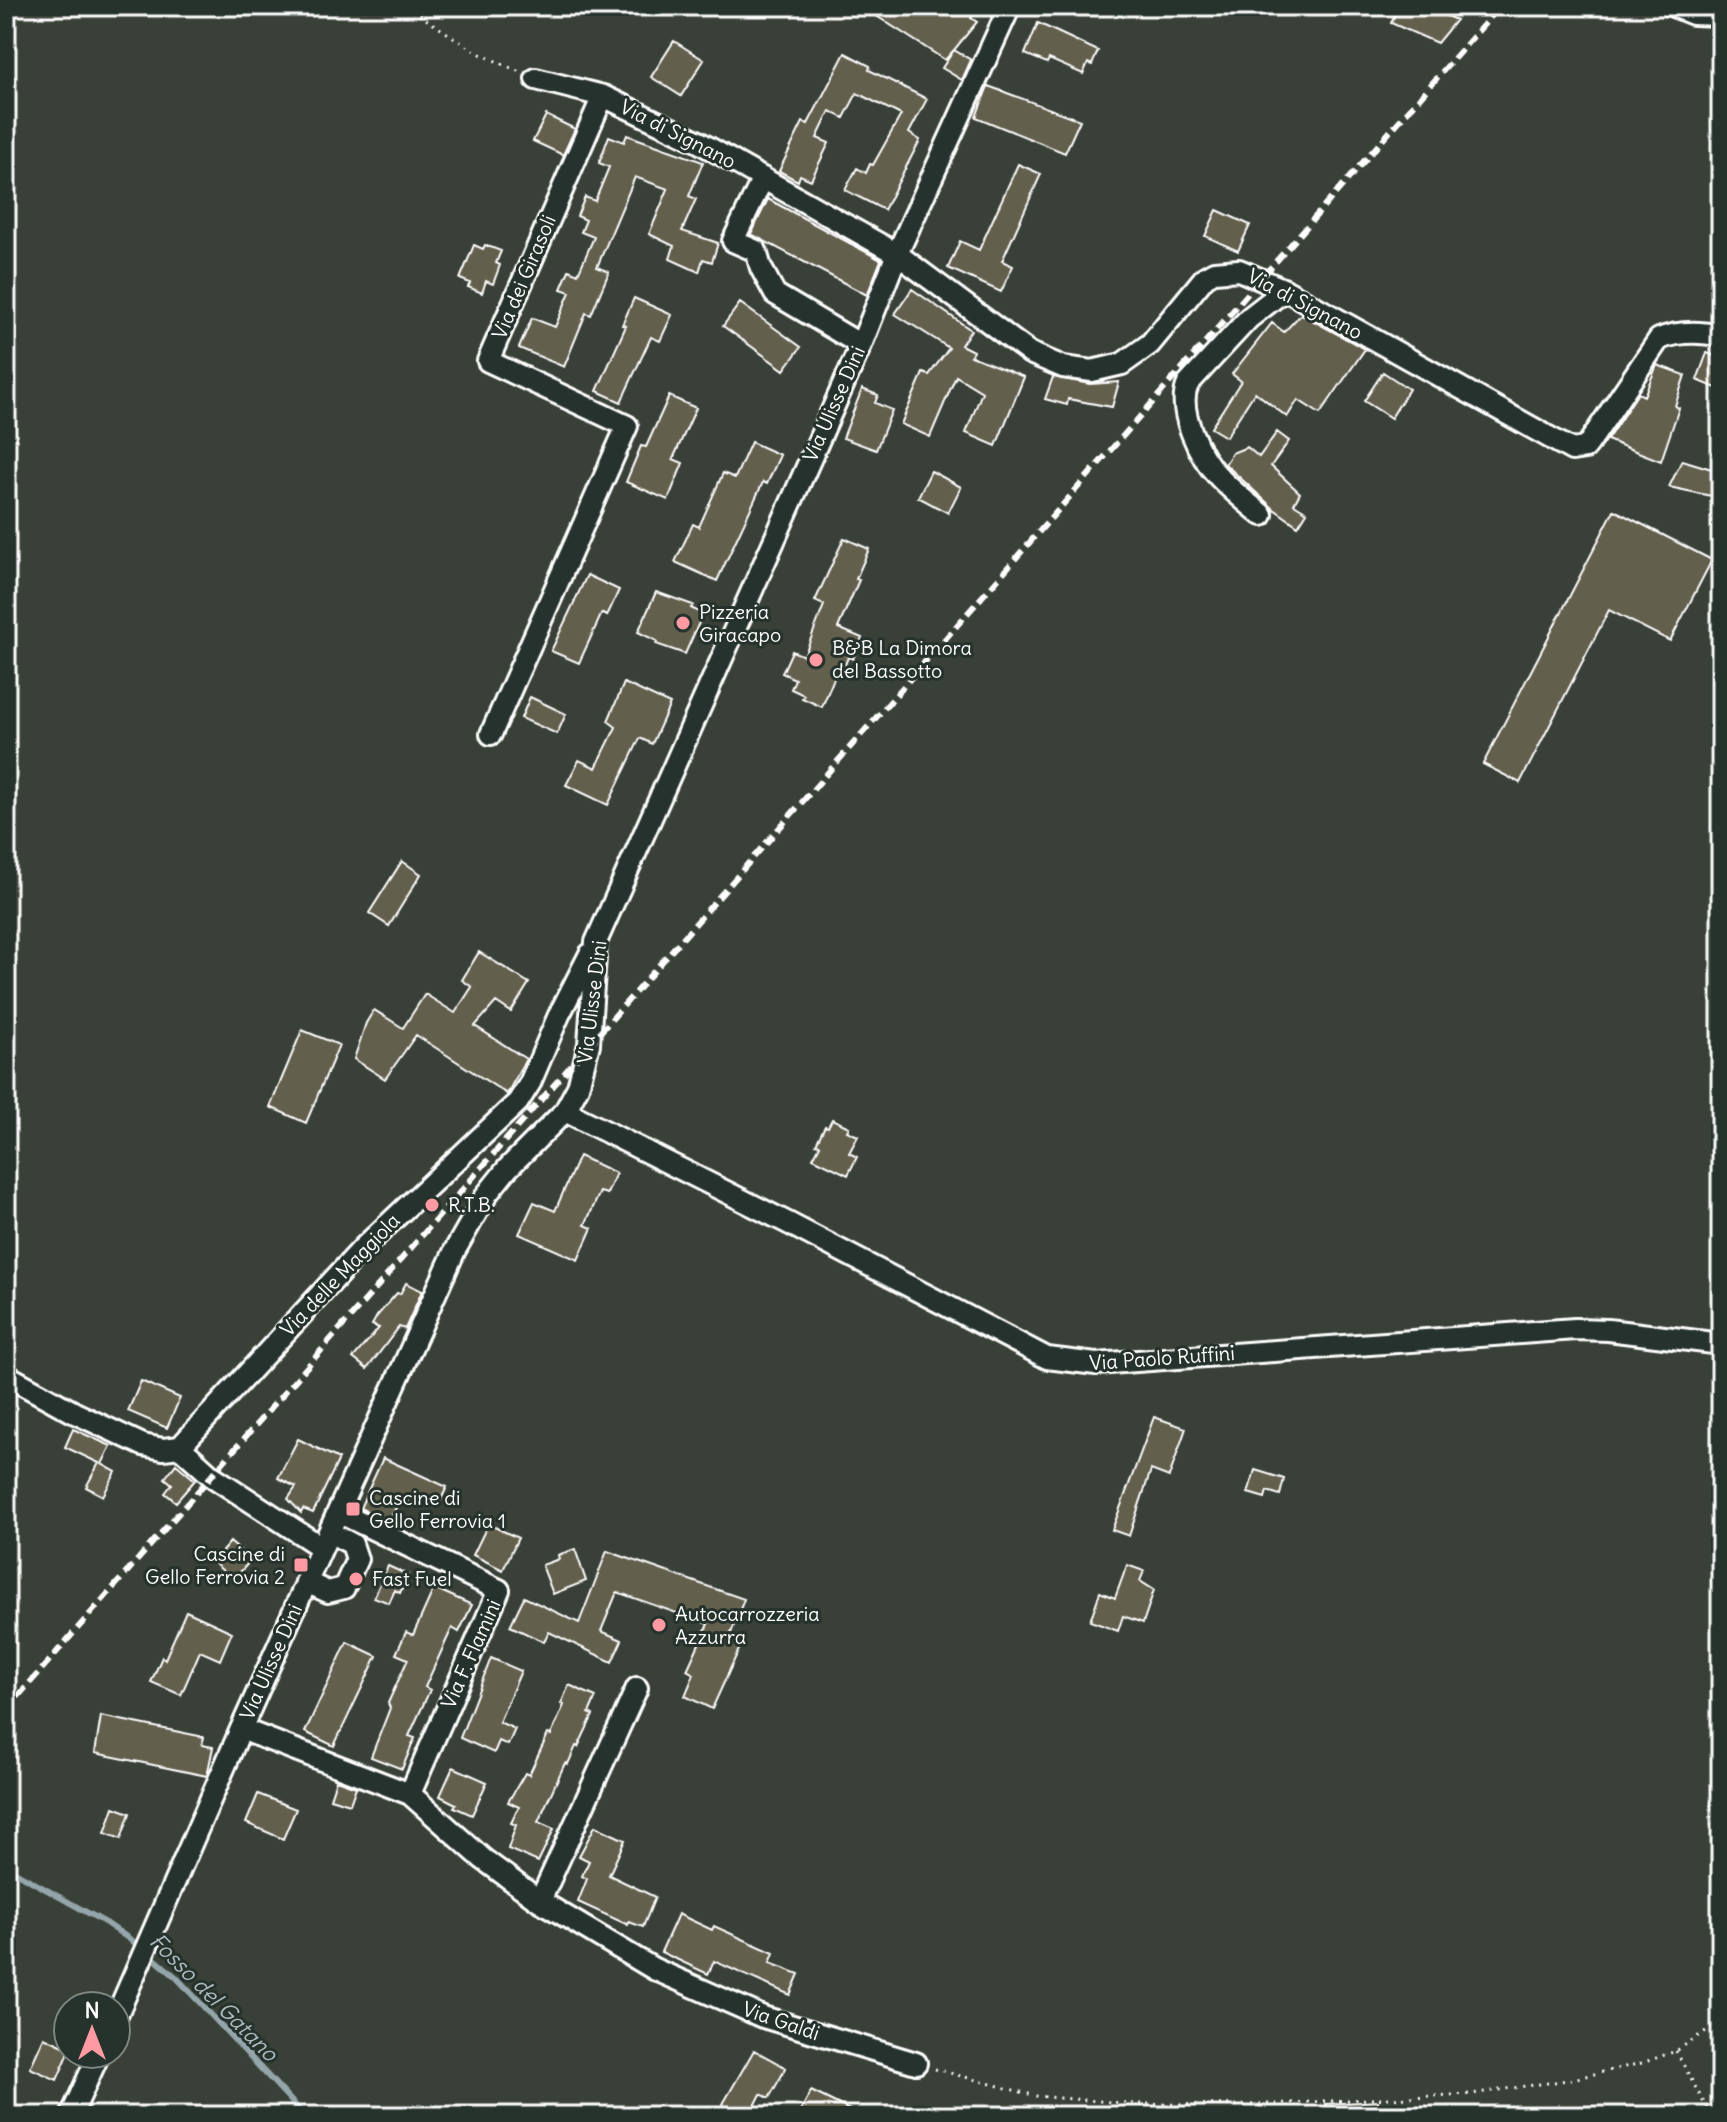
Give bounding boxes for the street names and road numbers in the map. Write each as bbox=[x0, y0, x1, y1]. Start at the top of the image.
street label: Via di Signano bbox=[616, 94, 740, 173]
street label: Via dei Girasoli bbox=[486, 211, 561, 343]
street label: Via di Signano bbox=[1243, 263, 1367, 344]
street label: Via Ulisse Dini bbox=[797, 342, 870, 466]
street label: Via Ulisse Dini bbox=[572, 939, 611, 1065]
street label: Via delle Maggiola bbox=[275, 1208, 405, 1341]
street label: Via Paolo Ruffini bbox=[1088, 1340, 1235, 1375]
street label: Via F. Flamini bbox=[435, 1595, 506, 1712]
street label: Via Ulisse Dini bbox=[234, 1600, 307, 1724]
street label: Via Galdi bbox=[739, 1996, 823, 2045]

